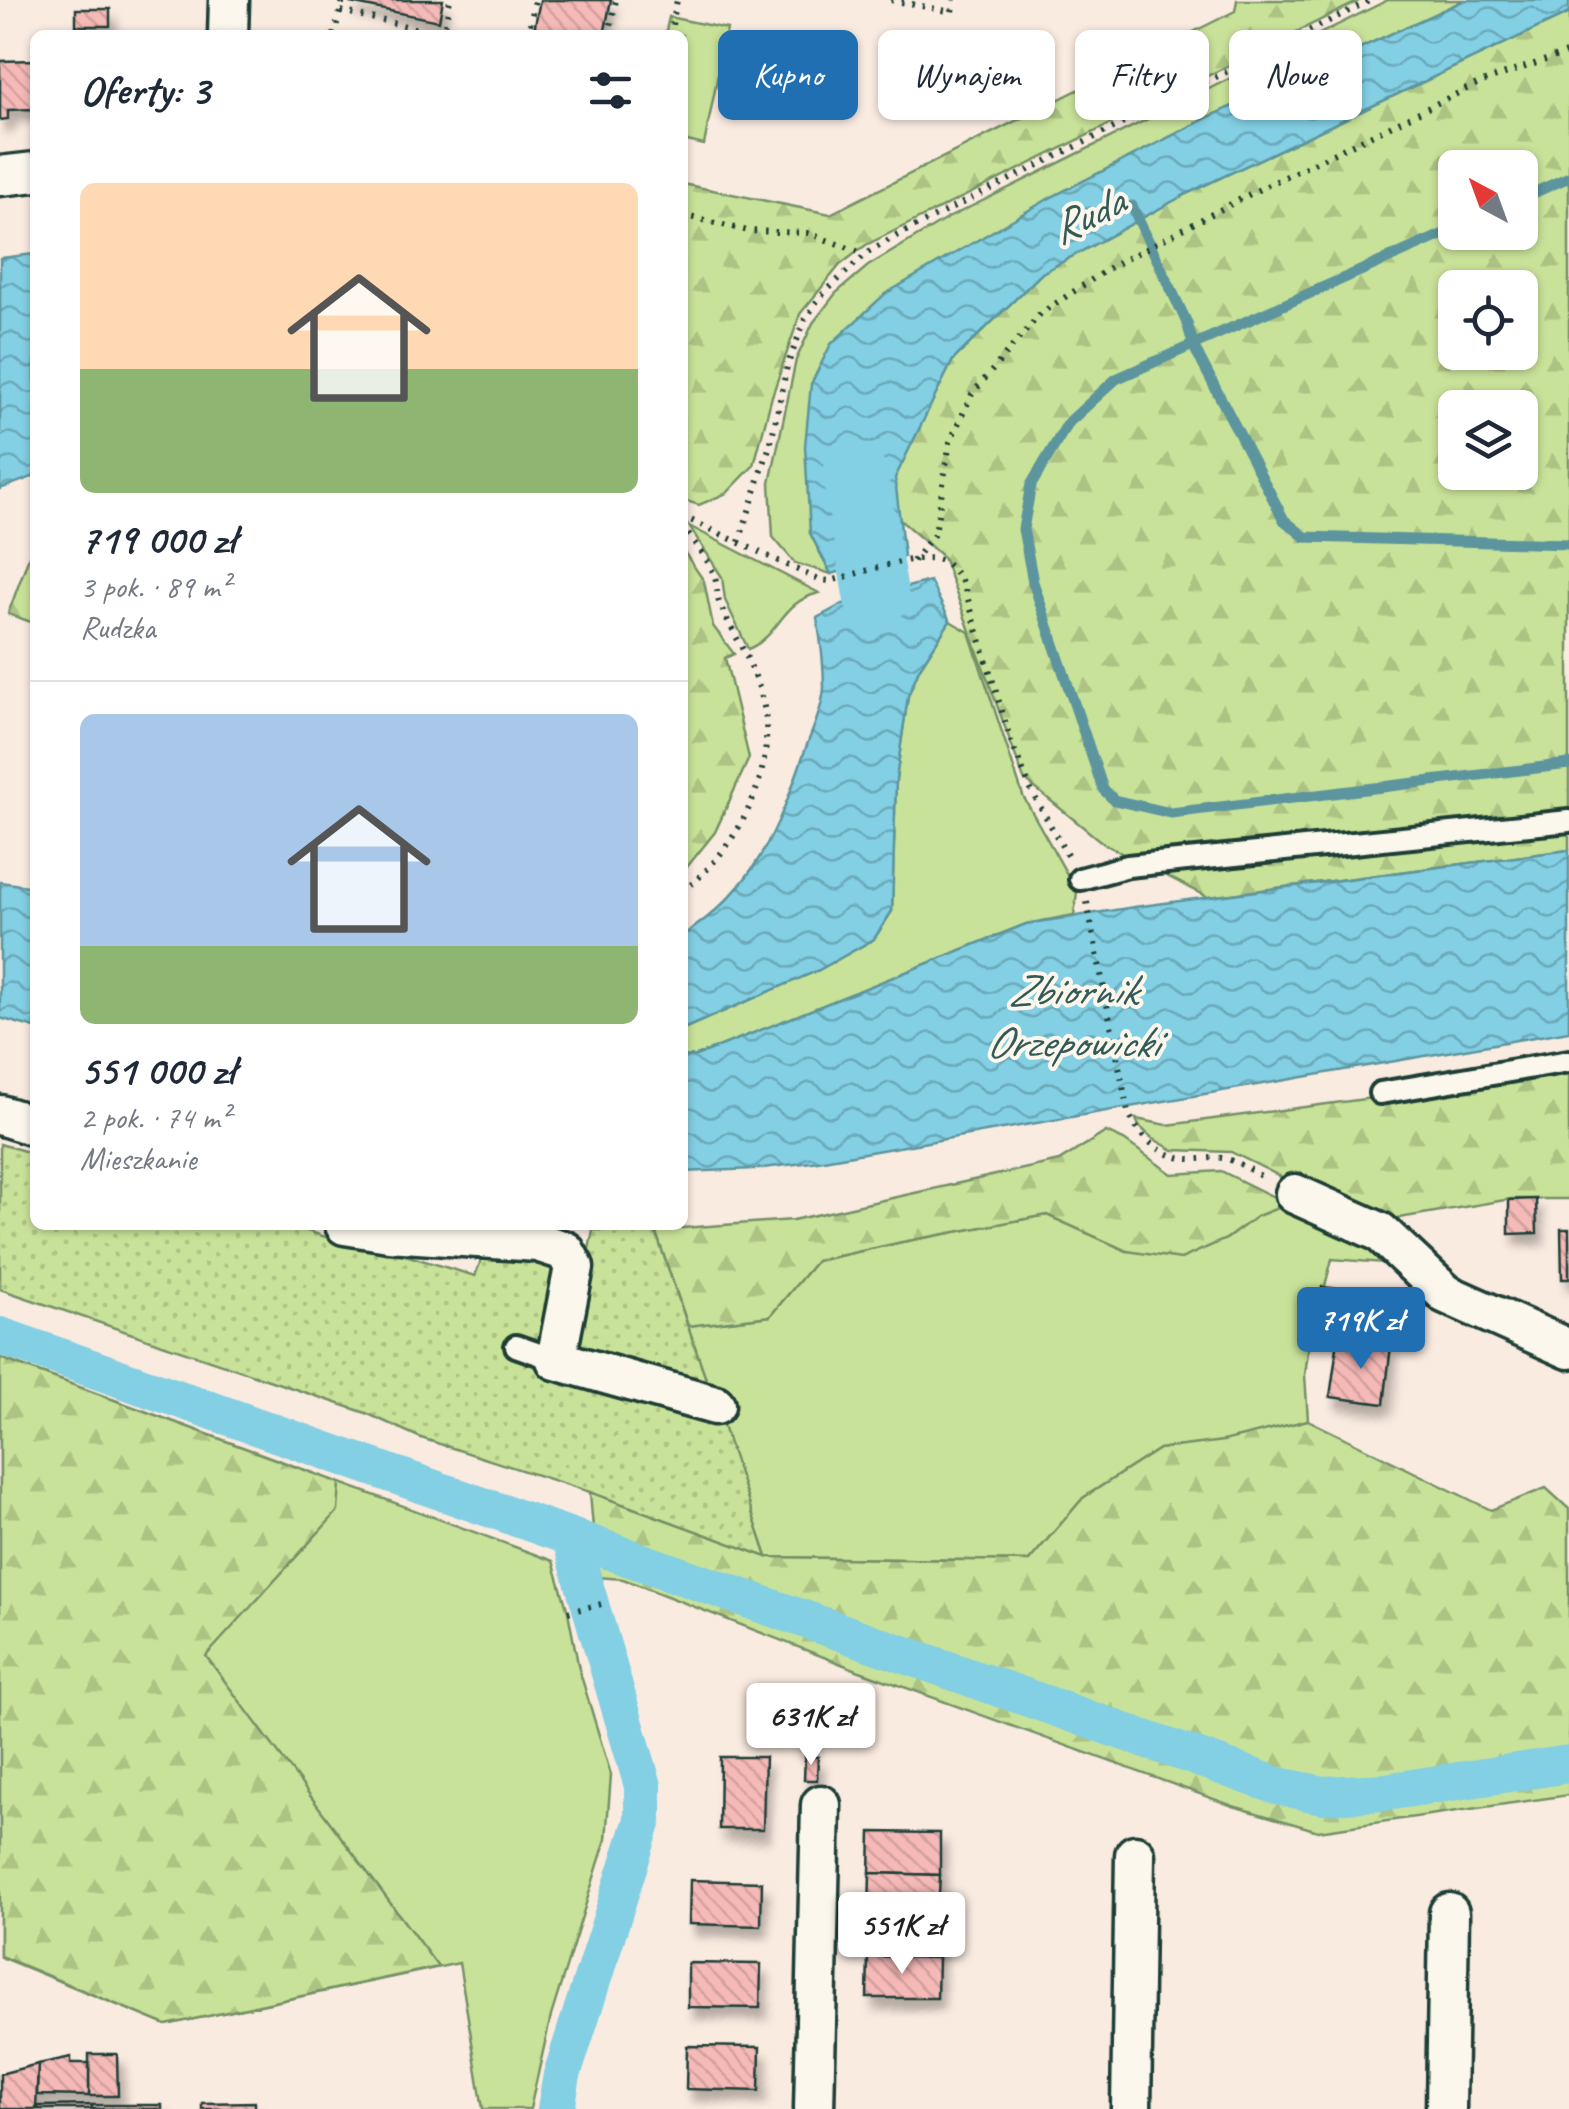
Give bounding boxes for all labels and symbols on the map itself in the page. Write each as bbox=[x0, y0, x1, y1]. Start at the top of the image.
north arrow bbox=[1438, 150, 1538, 250]
water label: Ruda bbox=[1041, 171, 1137, 257]
water label: Zbiornik Orzepowicki bbox=[986, 962, 1169, 1071]
pin: 719K zł bbox=[1269, 1287, 1453, 1372]
pin: 631K zł bbox=[719, 1683, 903, 1768]
pin: 551K zł bbox=[810, 1892, 994, 1977]

